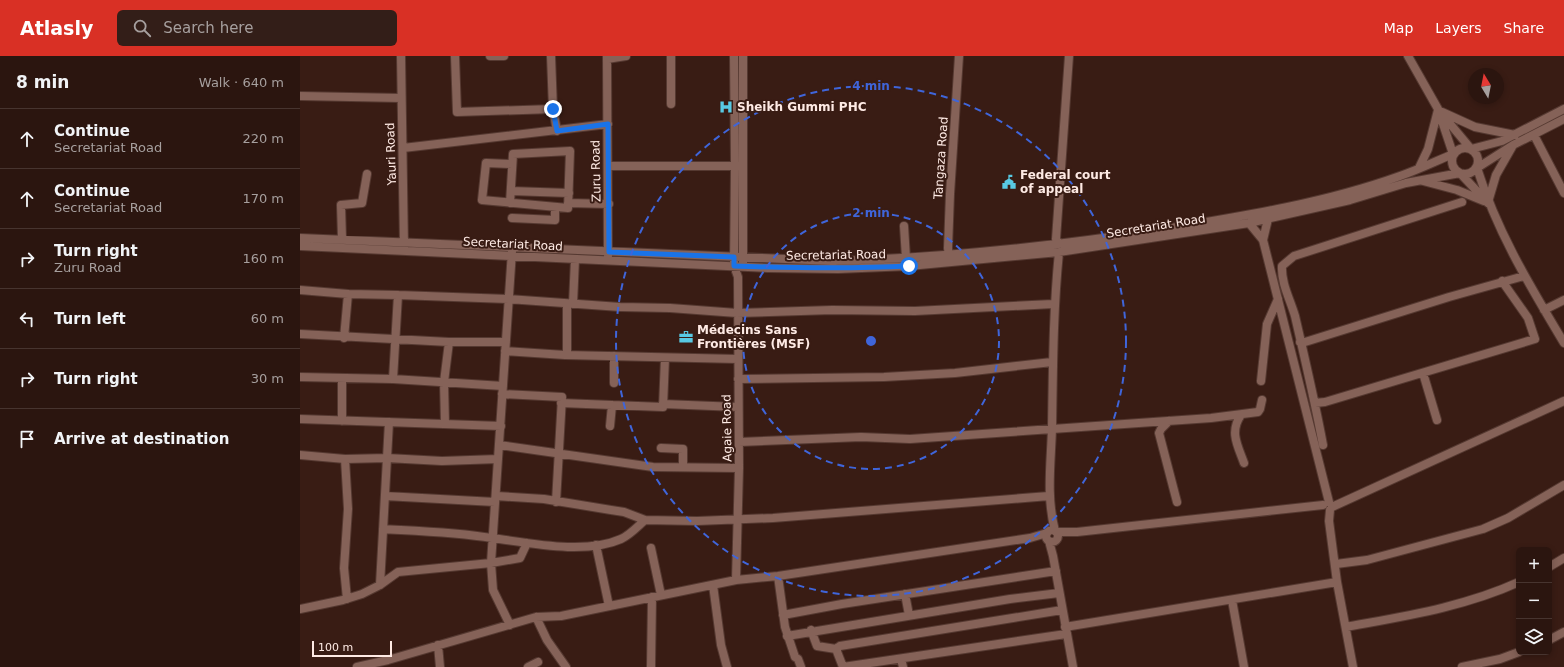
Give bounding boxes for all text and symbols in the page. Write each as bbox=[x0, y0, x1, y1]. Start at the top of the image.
search box bbox=[117, 10, 397, 46]
text: Atlasly bbox=[20, 17, 93, 39]
icon: search bbox=[131, 17, 153, 39]
text: Search here bbox=[163, 19, 253, 37]
text: Map bbox=[1384, 20, 1413, 36]
text: Layers bbox=[1435, 20, 1482, 36]
text: Share bbox=[1504, 20, 1544, 36]
north arrow bbox=[1468, 68, 1504, 104]
text: 8 min bbox=[16, 72, 69, 92]
text: Walk · 640 m bbox=[199, 75, 284, 90]
text: 4 min bbox=[852, 79, 890, 93]
hospital icon: Sheikh Gummi PHC bbox=[718, 99, 734, 115]
route end bbox=[544, 100, 562, 118]
place label: Sheikh Gummi PHC bbox=[737, 100, 867, 114]
street label: Tangaza Road bbox=[931, 116, 951, 201]
text: Continue bbox=[54, 122, 130, 140]
street label: Yauri Road bbox=[383, 122, 399, 187]
icon: ahead bbox=[16, 128, 38, 150]
text: 220 m bbox=[242, 131, 284, 146]
text: Secretariat Road bbox=[54, 140, 162, 155]
street label: Zuru Road bbox=[588, 140, 604, 202]
place label: Federal court of appeal bbox=[1020, 168, 1111, 196]
public building icon: Federal court of appeal bbox=[1001, 174, 1017, 190]
text: Continue bbox=[54, 182, 130, 200]
icon: ahead bbox=[16, 188, 38, 210]
text: 170 m bbox=[242, 191, 284, 206]
text: Secretariat Road bbox=[54, 200, 162, 215]
text: 2 min bbox=[852, 206, 890, 220]
street label: Secretariat Road bbox=[1106, 211, 1206, 241]
street label: Secretariat Road bbox=[463, 234, 563, 254]
text: Turn right bbox=[54, 242, 138, 260]
street label: Secretariat Road bbox=[786, 247, 886, 263]
icon: right bbox=[16, 248, 38, 270]
text: 160 m bbox=[242, 251, 284, 266]
route start bbox=[900, 257, 918, 275]
text: Zuru Road bbox=[54, 260, 121, 275]
icon: left bbox=[16, 308, 38, 330]
text: Turn left bbox=[54, 310, 126, 328]
text: 60 m bbox=[251, 311, 284, 326]
place label: Médecins Sans Frontières (MSF) bbox=[697, 323, 810, 351]
office icon: Médecins Sans Frontières (MSF) bbox=[678, 329, 694, 345]
centre of rings bbox=[864, 334, 878, 348]
icon: right bbox=[16, 368, 38, 390]
text: Turn right bbox=[54, 370, 138, 388]
text: 30 m bbox=[251, 371, 284, 386]
street label: Agaie Road bbox=[719, 394, 735, 462]
icon: arrive bbox=[16, 428, 38, 450]
text: Arrive at destination bbox=[54, 430, 229, 448]
map controls bbox=[1516, 547, 1552, 655]
button: + bbox=[1516, 547, 1552, 583]
button: − bbox=[1516, 583, 1552, 619]
button: layers bbox=[1516, 619, 1552, 655]
scale bar bbox=[312, 639, 392, 658]
text: 100 m bbox=[318, 641, 353, 654]

